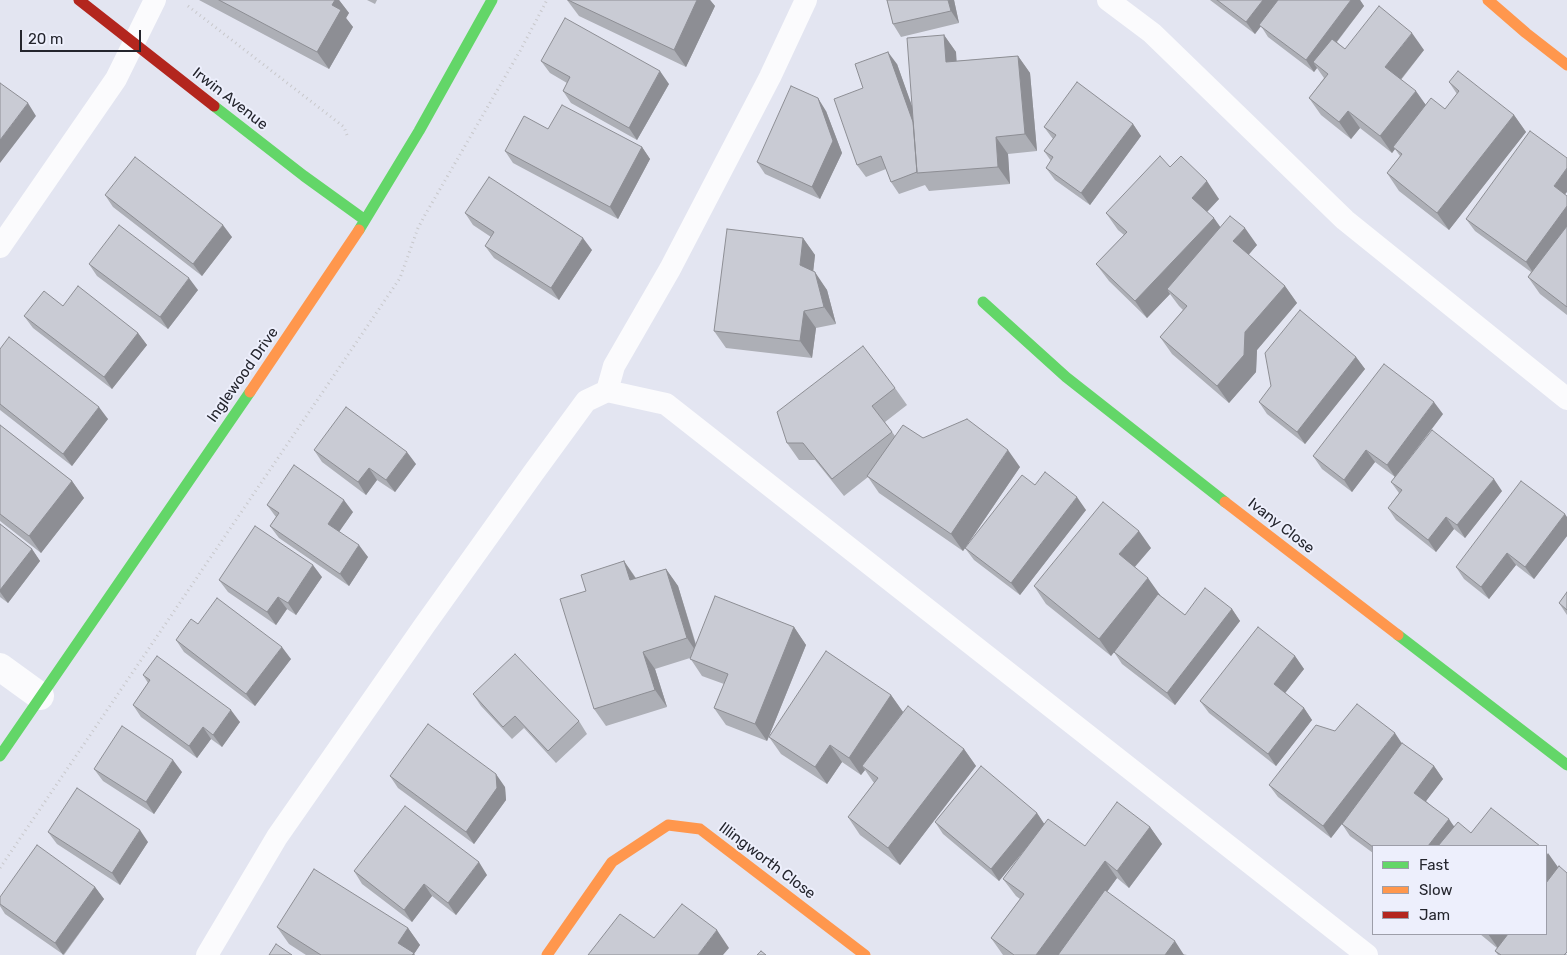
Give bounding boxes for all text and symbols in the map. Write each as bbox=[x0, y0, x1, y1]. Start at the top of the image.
scale bar bbox=[22, 20, 144, 52]
text: 20 m bbox=[28, 30, 63, 48]
street label: Irwin Avenue bbox=[189, 64, 271, 134]
street label: Inglewood Drive bbox=[204, 324, 282, 426]
street label: Ivany Close bbox=[1244, 494, 1318, 558]
street label: Illingworth Close bbox=[715, 819, 819, 903]
legend bbox=[1372, 845, 1547, 935]
text: Fast bbox=[1419, 856, 1449, 874]
text: Slow bbox=[1419, 881, 1452, 899]
text: Jam bbox=[1419, 906, 1450, 924]

